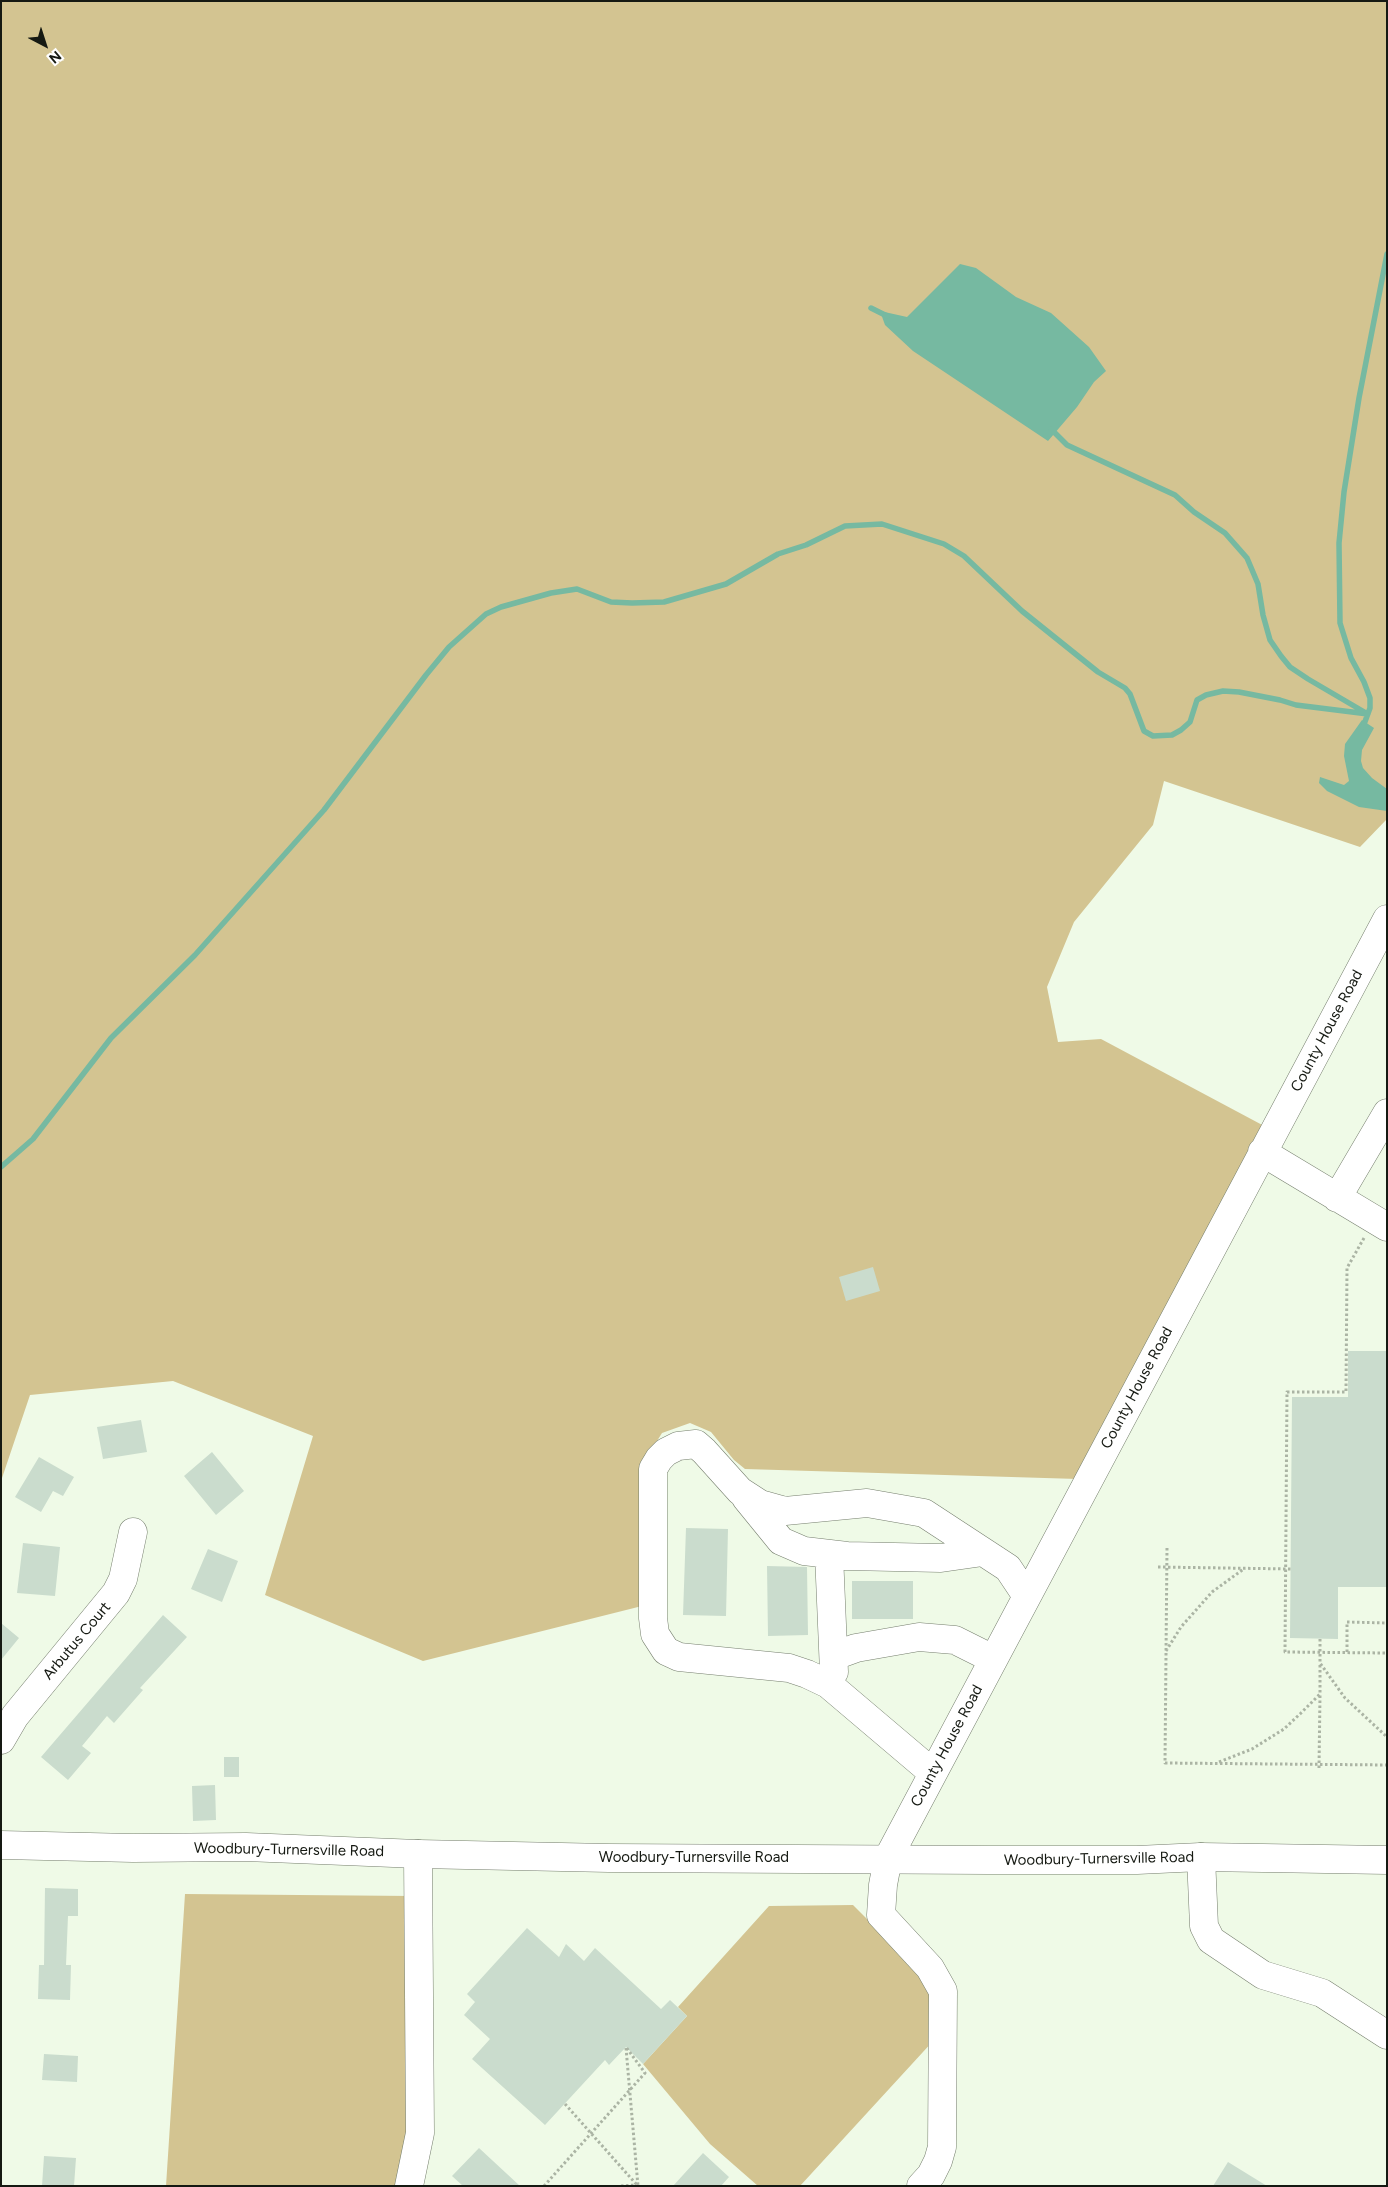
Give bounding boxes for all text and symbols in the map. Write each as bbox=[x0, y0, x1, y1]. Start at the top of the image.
north arrow bbox=[20, 20, 70, 70]
text: N bbox=[45, 47, 65, 67]
street label: County House Road bbox=[1287, 967, 1367, 1095]
street label: County House Road bbox=[1097, 1324, 1177, 1452]
street label: Arbutus Court bbox=[39, 1599, 115, 1683]
street label: County House Road bbox=[907, 1682, 987, 1810]
street label: Woodbury-Turnersville Road bbox=[194, 1839, 384, 1861]
street label: Woodbury-Turnersville Road bbox=[1004, 1848, 1194, 1870]
street label: Woodbury-Turnersville Road bbox=[599, 1849, 789, 1867]

